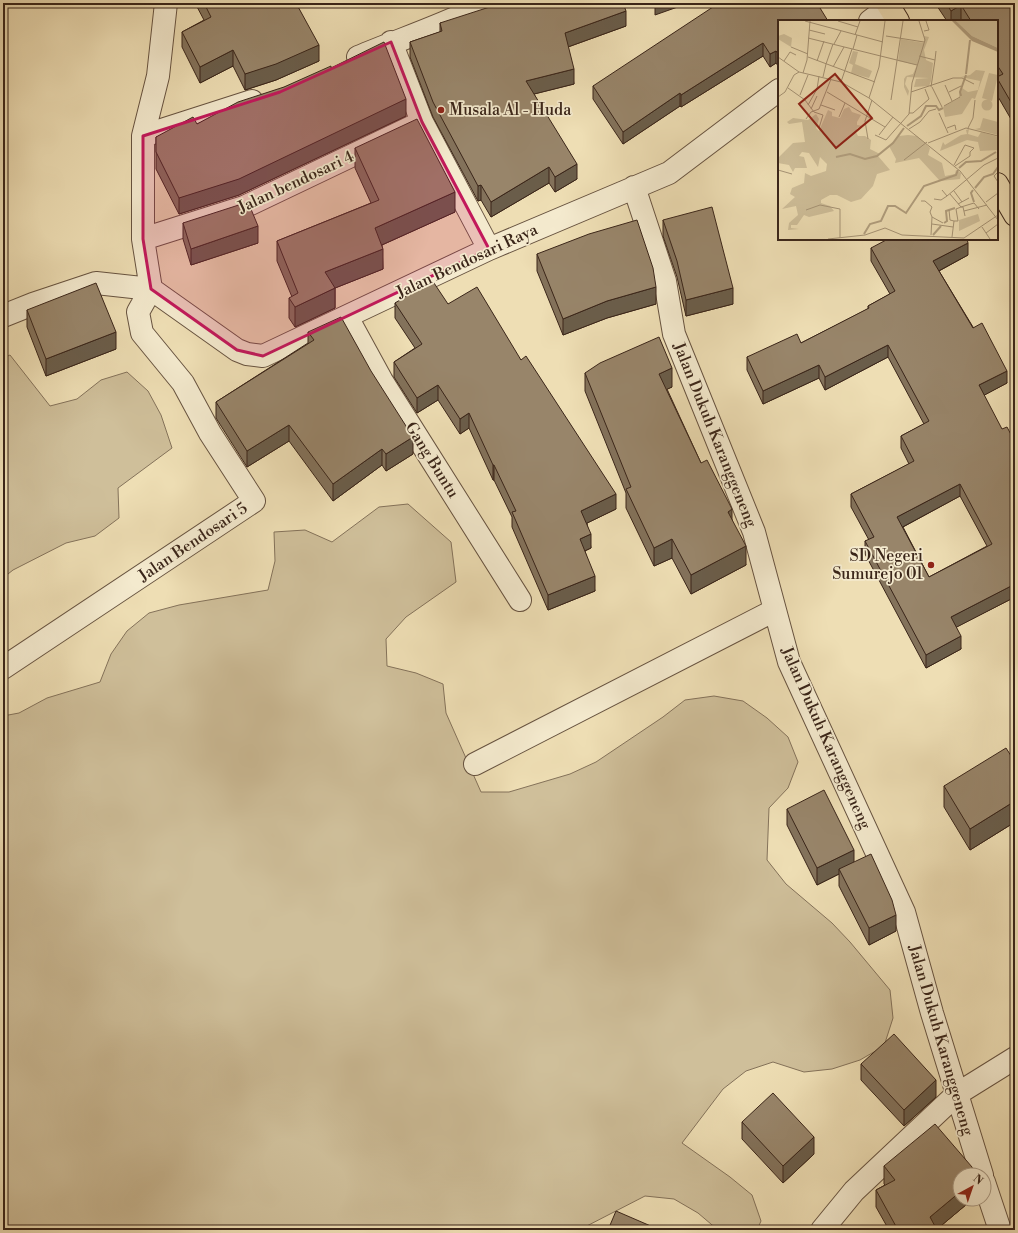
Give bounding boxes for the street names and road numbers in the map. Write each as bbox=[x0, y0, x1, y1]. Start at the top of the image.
street label: Jalan bendosari 4 bbox=[234, 146, 358, 218]
street label: Jalan Bendosari Raya bbox=[392, 219, 542, 303]
street label: Jalan Dukuh Karanggeneng bbox=[668, 339, 762, 531]
street label: Gang Buntu bbox=[401, 418, 463, 502]
street label: Jalan Bendosari 5 bbox=[134, 498, 251, 586]
street label: Jalan Dukuh Karanggeneng bbox=[776, 643, 876, 833]
street label: Jalan Dukuh Karanggeneng bbox=[904, 941, 978, 1138]

